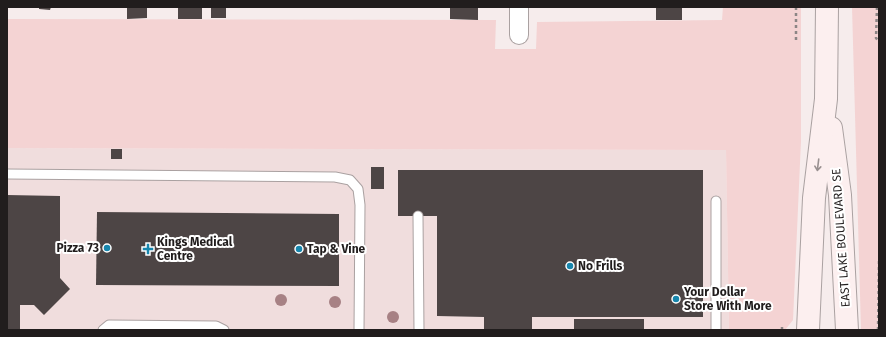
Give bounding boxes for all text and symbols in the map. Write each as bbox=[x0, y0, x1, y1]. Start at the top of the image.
one-way arrow bbox=[814, 158, 822, 171]
street label: EAST LAKE BOULEVARD SE bbox=[829, 168, 853, 308]
place label: Kings Medical Centre bbox=[157, 235, 233, 263]
place label: Pizza 73 bbox=[56, 241, 99, 255]
place label: Tap & Vine bbox=[307, 242, 366, 256]
marker: Pizza 73 bbox=[102, 243, 112, 253]
marker: Kings Medical Centre bbox=[142, 243, 154, 255]
marker: Tap & Vine bbox=[294, 244, 304, 254]
place label: No Frills bbox=[578, 259, 623, 273]
marker: No Frills bbox=[565, 261, 575, 271]
place label: Your Dollar Store With More bbox=[683, 285, 772, 313]
marker: Your Dollar Store With More bbox=[671, 294, 681, 304]

